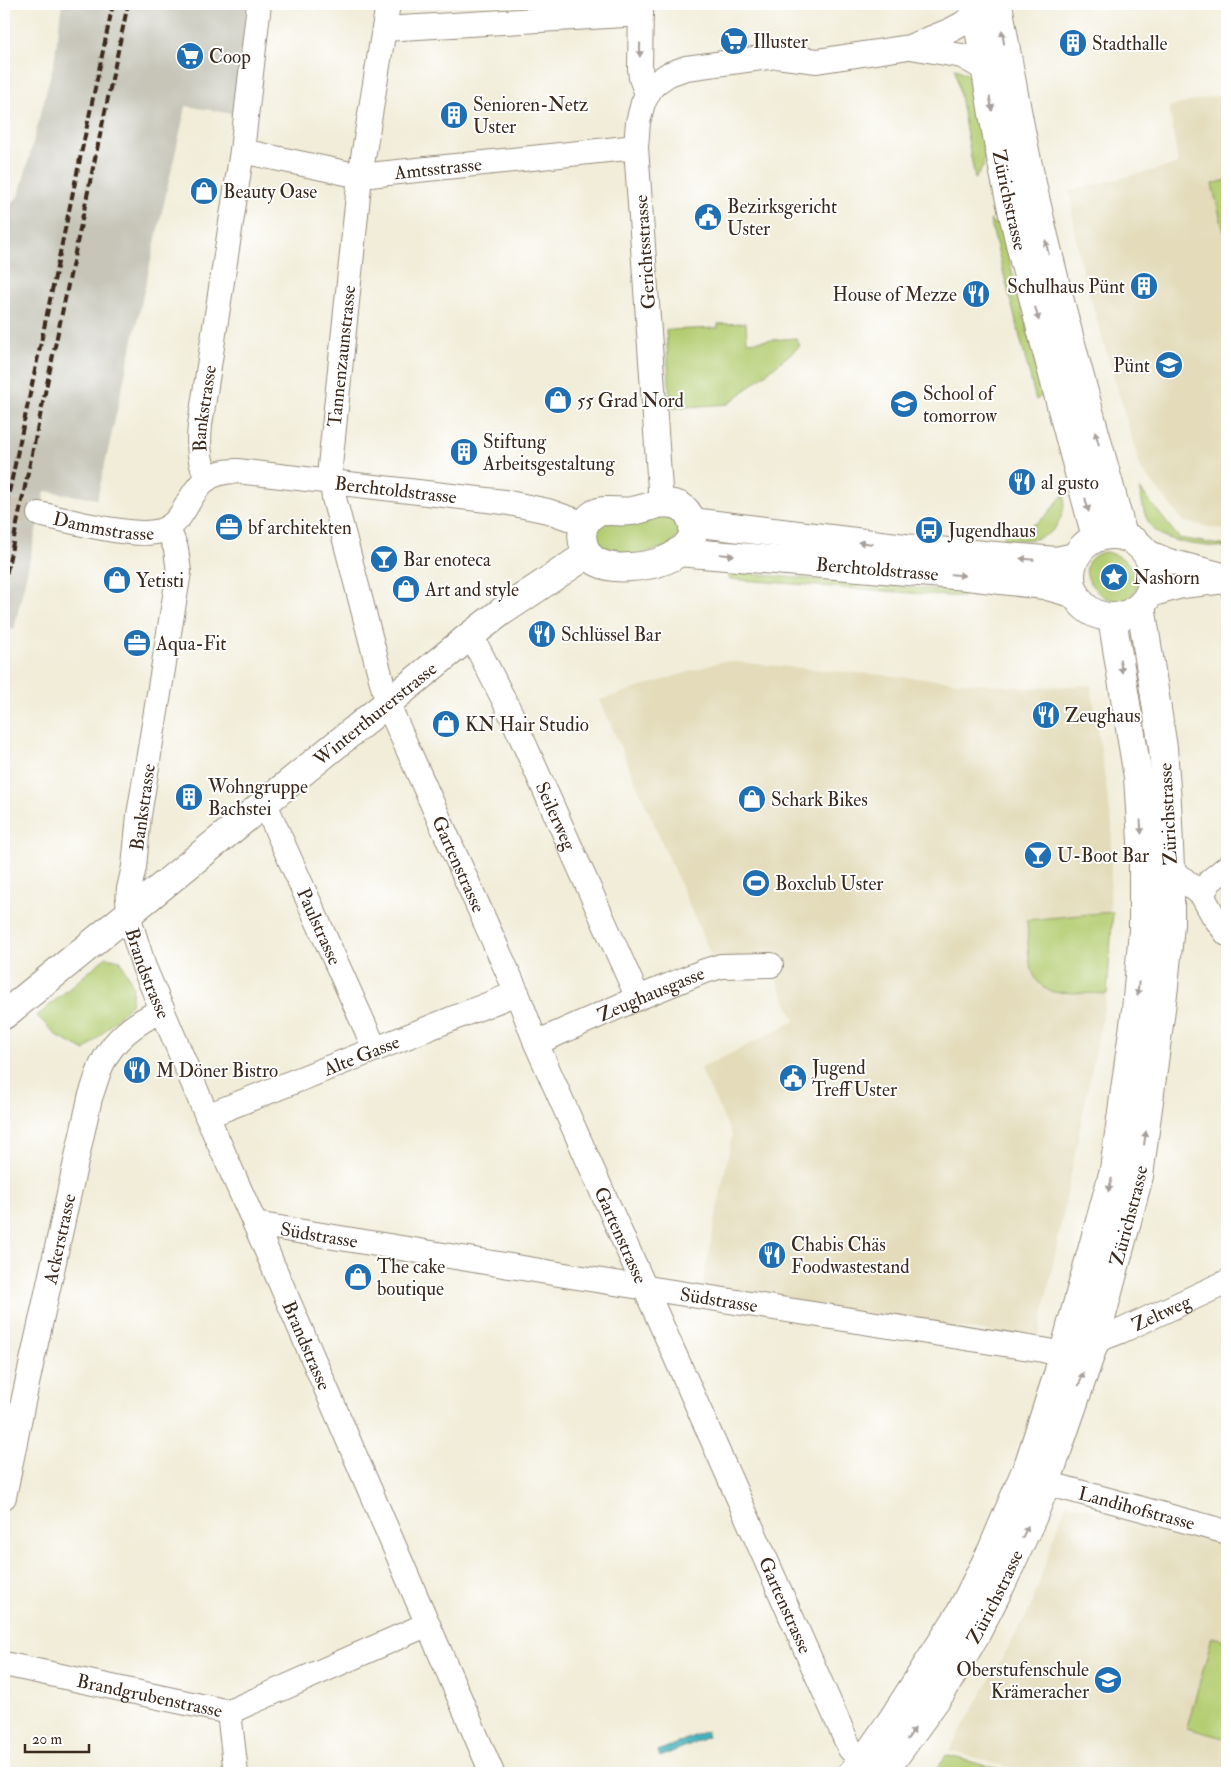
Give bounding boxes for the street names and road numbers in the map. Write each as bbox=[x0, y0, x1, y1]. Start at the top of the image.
street label: Zürichstrasse bbox=[987, 148, 1032, 253]
street label: Amtsstrasse bbox=[392, 152, 483, 185]
street label: Gerichtsstrasse bbox=[629, 194, 661, 310]
street label: Tannenzaunstrasse bbox=[323, 284, 361, 428]
street label: Bankstrasse bbox=[188, 363, 222, 452]
street label: Berchtoldstrasse bbox=[333, 471, 458, 509]
street label: Dammstrasse bbox=[51, 507, 155, 546]
street label: Berchtoldstrasse bbox=[815, 553, 939, 587]
street label: Winterthurerstrasse bbox=[308, 657, 442, 772]
street label: Bankstrasse bbox=[125, 762, 161, 852]
street label: Zürichstrasse bbox=[1153, 762, 1183, 866]
street label: Seilerweg bbox=[530, 778, 582, 855]
street label: Gartenstrasse bbox=[426, 812, 490, 916]
street label: Paulstrasse bbox=[291, 884, 347, 969]
street label: Brandstrasse bbox=[120, 925, 175, 1022]
street label: Zeughausgasse bbox=[594, 961, 708, 1027]
street label: Alte Gasse bbox=[319, 1030, 403, 1082]
street label: Zürichstrasse bbox=[1105, 1164, 1153, 1268]
street label: Gartenstrasse bbox=[588, 1183, 652, 1287]
street label: Ackerstrasse bbox=[38, 1191, 82, 1288]
street label: Südstrasse bbox=[278, 1217, 360, 1254]
street label: Südstrasse bbox=[678, 1282, 759, 1318]
street label: Zeltweg bbox=[1128, 1289, 1195, 1337]
street label: Brandstrasse bbox=[277, 1297, 336, 1394]
street label: Landihofstrasse bbox=[1076, 1481, 1197, 1536]
street label: Zürichstrasse bbox=[962, 1546, 1029, 1649]
street label: Gartenstrasse bbox=[753, 1553, 817, 1658]
street label: Brandgrubenstrasse bbox=[75, 1669, 225, 1723]

